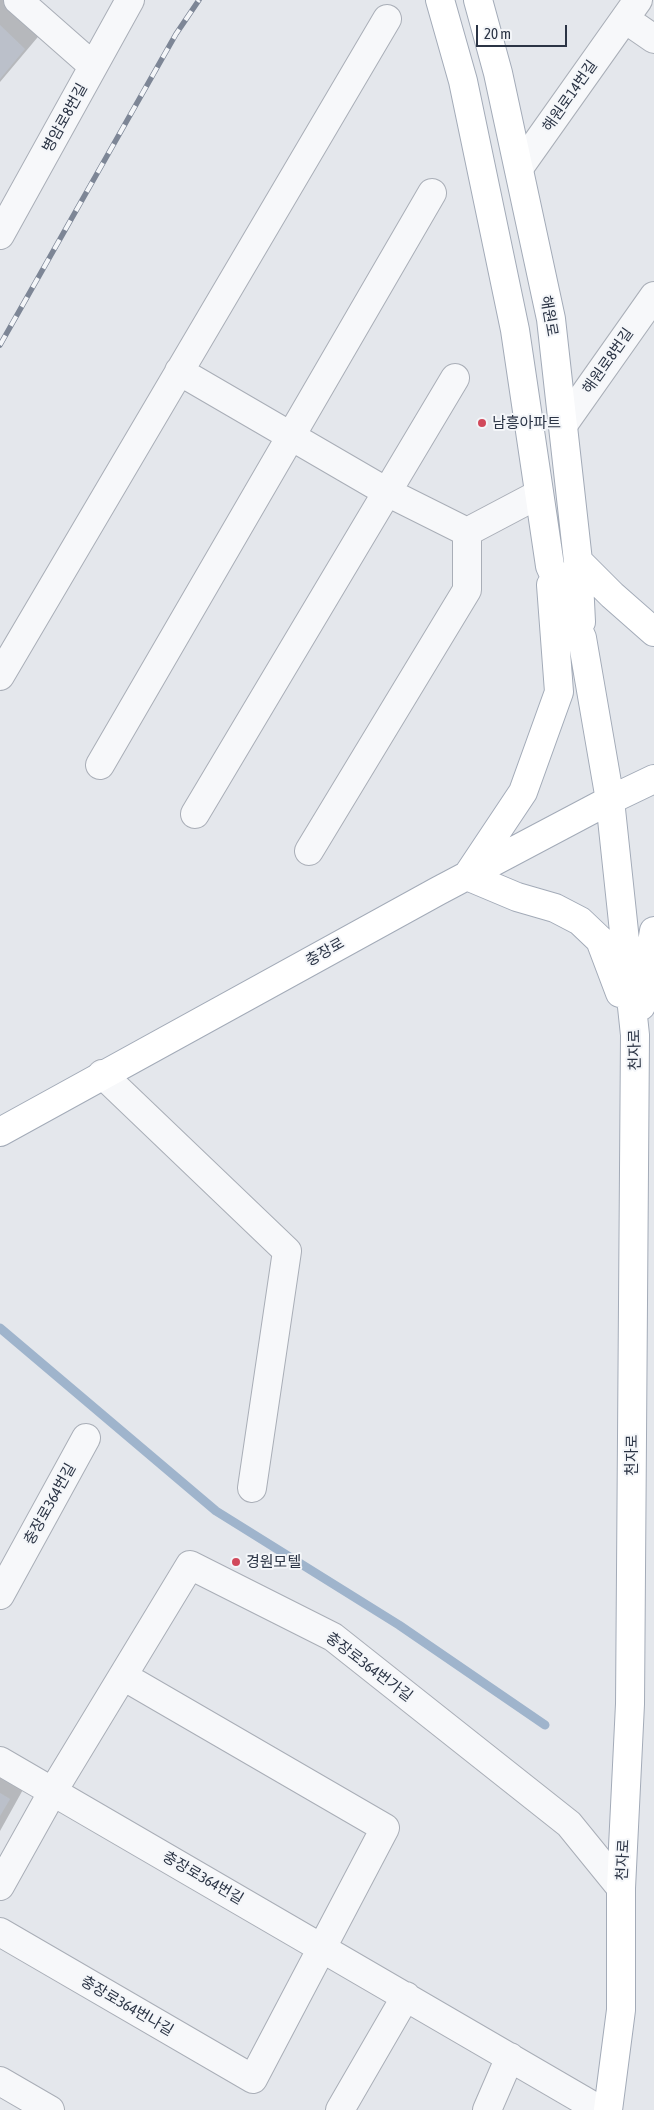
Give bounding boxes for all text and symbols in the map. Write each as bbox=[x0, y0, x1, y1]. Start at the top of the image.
scale bar bbox=[479, 15, 570, 47]
text: 20 m bbox=[484, 25, 511, 42]
street label: 해원로14번길 bbox=[539, 57, 601, 135]
street label: 병암로8번길 bbox=[39, 80, 91, 156]
street label: 해원로 bbox=[537, 294, 561, 338]
street label: 해원로8번길 bbox=[579, 325, 637, 397]
place label: 남흥아파트 bbox=[492, 414, 561, 432]
marker: 남흥아파트 bbox=[476, 417, 488, 429]
street label: 충장로 bbox=[303, 934, 347, 970]
street label: 천자로 bbox=[626, 1029, 644, 1071]
street label: 천자로 bbox=[623, 1434, 641, 1476]
street label: 충장로364번길 bbox=[20, 1460, 80, 1548]
place label: 경원모텔 bbox=[246, 1553, 301, 1571]
marker: 경원모텔 bbox=[230, 1556, 242, 1568]
street label: 충장로364번가길 bbox=[322, 1629, 416, 1705]
street label: 천자로 bbox=[613, 1839, 633, 1881]
street label: 충장로364번길 bbox=[159, 1848, 247, 1908]
street label: 충장로364번나길 bbox=[77, 1972, 177, 2040]

